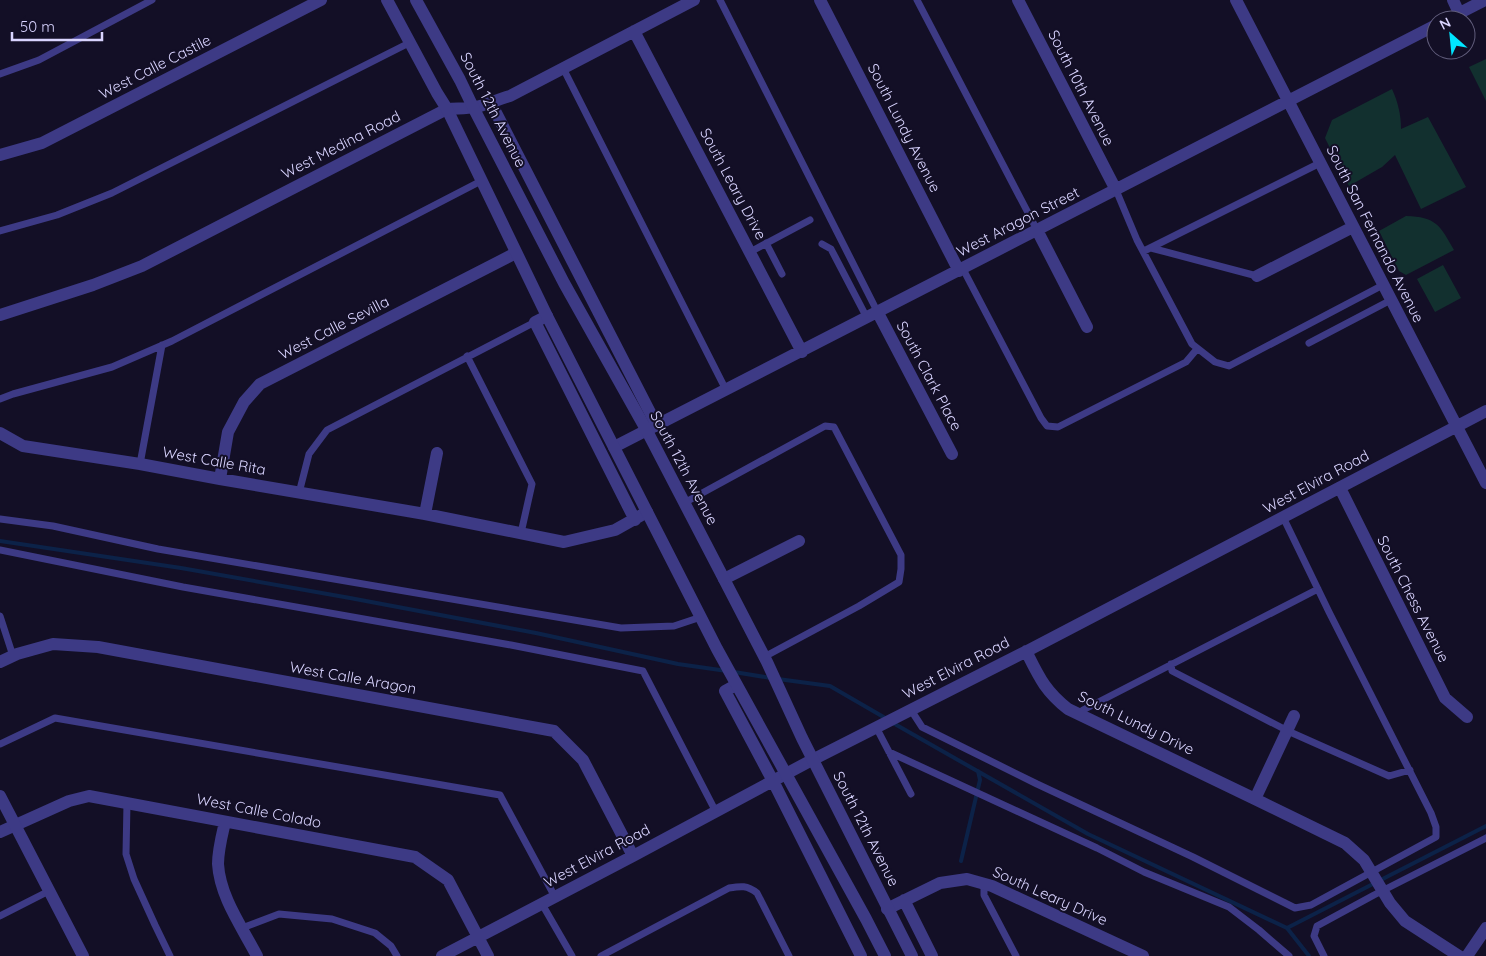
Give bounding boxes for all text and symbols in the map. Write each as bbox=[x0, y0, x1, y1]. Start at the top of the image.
scale bar bbox=[12, 10, 102, 42]
north arrow bbox=[1426, 10, 1476, 60]
text: N bbox=[1436, 13, 1454, 34]
text: 50 m bbox=[20, 17, 55, 36]
street label: South 10th Avenue bbox=[1044, 27, 1119, 149]
street label: West Calle Castile bbox=[96, 30, 214, 103]
street label: South 12th Avenue bbox=[456, 49, 531, 170]
street label: South Lundy Avenue bbox=[864, 60, 945, 195]
street label: West Medina Road bbox=[278, 106, 404, 183]
street label: South Leary Drive bbox=[696, 125, 771, 243]
street label: South San Fernando Avenue bbox=[1322, 142, 1429, 326]
street label: West Aragon Street bbox=[953, 182, 1082, 261]
street label: West Calle Sevilla bbox=[275, 292, 392, 364]
street label: South Clark Place bbox=[892, 318, 966, 434]
street label: South 12th Avenue bbox=[646, 407, 723, 528]
street label: West Calle Rita bbox=[161, 442, 267, 479]
street label: West Elvira Road bbox=[1259, 446, 1372, 518]
street label: South Chess Avenue bbox=[1373, 532, 1454, 665]
street label: West Elvira Road bbox=[899, 632, 1013, 703]
street label: West Calle Aragon bbox=[288, 657, 418, 698]
street label: South Lundy Drive bbox=[1075, 686, 1197, 759]
street label: South 12th Avenue bbox=[829, 768, 904, 889]
street label: West Calle Colado bbox=[195, 789, 323, 832]
street label: West Elvira Road bbox=[540, 820, 653, 892]
street label: South Leary Drive bbox=[990, 862, 1111, 929]

